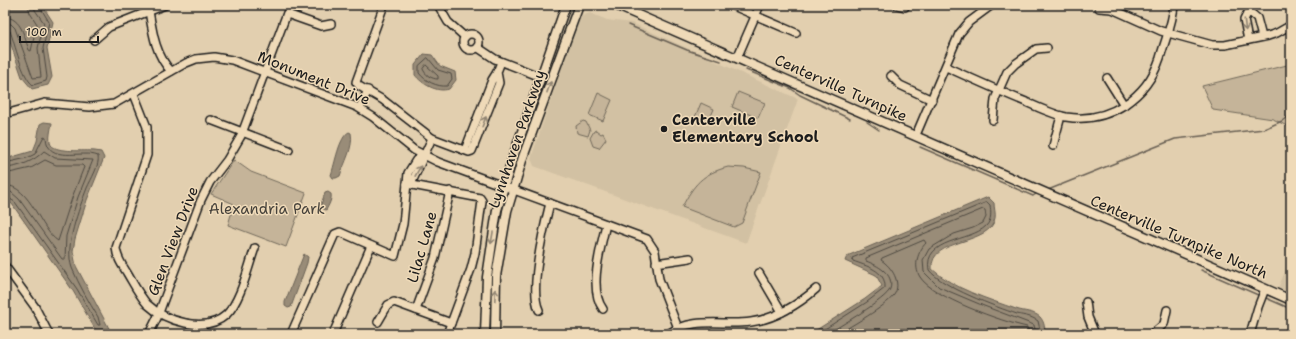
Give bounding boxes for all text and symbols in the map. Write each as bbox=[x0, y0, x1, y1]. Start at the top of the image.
scale bar bbox=[20, 18, 98, 44]
one-way arrow bbox=[1242, 18, 1249, 31]
text: 100 m bbox=[26, 24, 62, 40]
street label: Monument Drive bbox=[255, 46, 373, 110]
street label: Centerville Turnpike bbox=[772, 50, 910, 126]
street label: Lynnhaven Parkway bbox=[484, 67, 550, 211]
one-way arrow bbox=[546, 81, 554, 93]
place label: Centerville Elementary School bbox=[672, 110, 819, 147]
one-way arrow bbox=[480, 116, 488, 128]
marker: Centerville Elementary School bbox=[659, 124, 669, 134]
one-way arrow bbox=[414, 165, 422, 177]
street label: Glen View Drive bbox=[143, 183, 203, 299]
street label: Centerville Turnpike North bbox=[1087, 191, 1271, 283]
park label: Alexandria Park bbox=[209, 199, 325, 219]
street label: Lilac Lane bbox=[402, 209, 442, 285]
one-way arrow bbox=[488, 231, 496, 244]
one-way arrow bbox=[492, 289, 499, 302]

